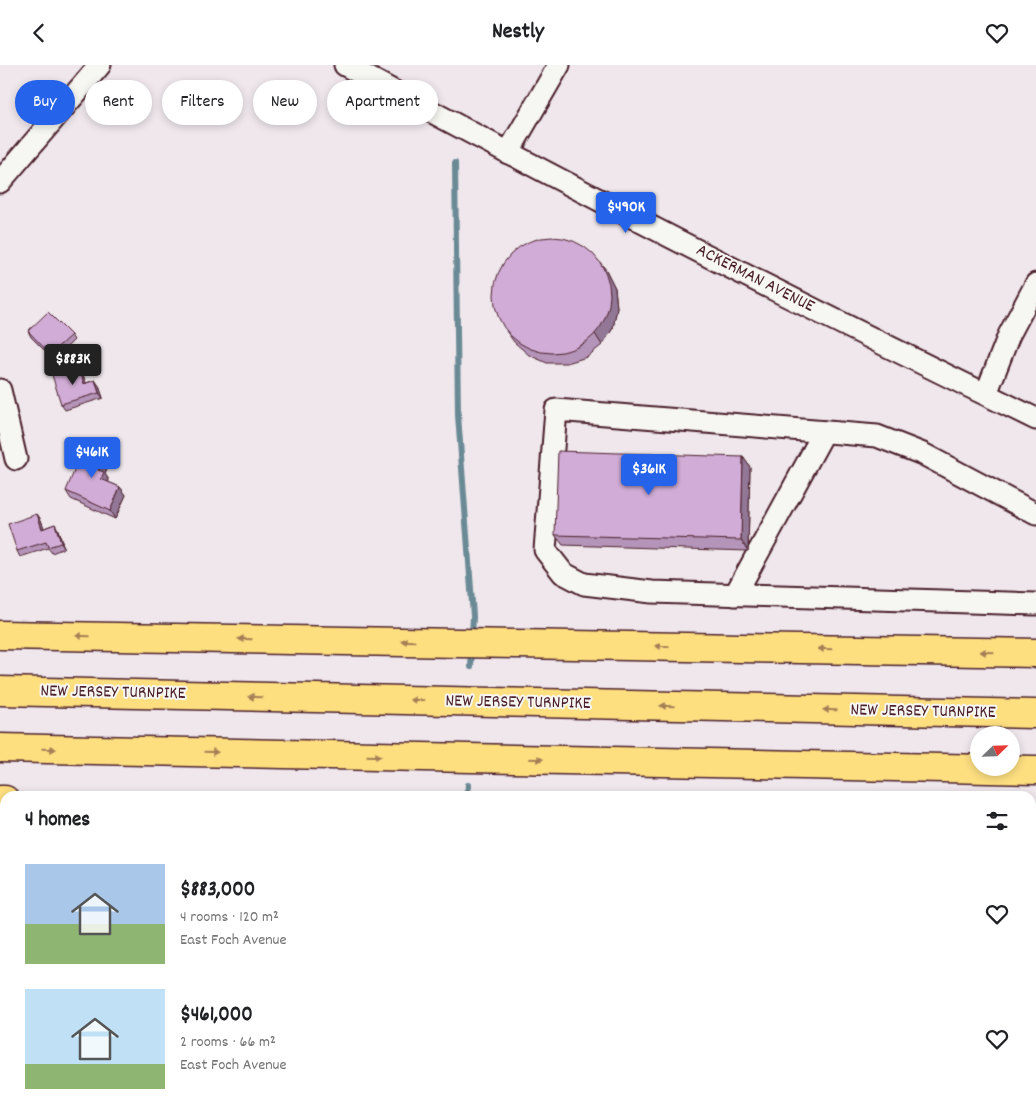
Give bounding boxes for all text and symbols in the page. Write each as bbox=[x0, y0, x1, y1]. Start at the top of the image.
text: Nestly bbox=[492, 17, 544, 48]
icon: back bbox=[25, 19, 53, 47]
icon: heart bbox=[983, 19, 1011, 47]
chip: Buy bbox=[15, 80, 75, 125]
chip: Rent bbox=[85, 80, 152, 125]
chip: Filters bbox=[162, 80, 243, 125]
chip: New bbox=[253, 80, 317, 125]
chip: Apartment bbox=[327, 80, 438, 125]
pin: $490K bbox=[591, 191, 661, 234]
text: $490K bbox=[607, 196, 645, 219]
street label: ACKERMAN AVENUE bbox=[692, 238, 818, 320]
pin: $883K bbox=[38, 343, 108, 386]
text: $883K bbox=[55, 348, 91, 371]
pin: $461K bbox=[57, 437, 127, 479]
text: $461K bbox=[75, 441, 109, 464]
pin: $361K bbox=[614, 453, 684, 496]
text: $361K bbox=[632, 458, 666, 481]
one-way arrow bbox=[75, 632, 91, 640]
one-way arrow bbox=[237, 635, 253, 643]
one-way arrow bbox=[400, 637, 416, 645]
one-way arrow bbox=[654, 642, 670, 650]
one-way arrow bbox=[817, 645, 833, 653]
one-way arrow bbox=[979, 648, 995, 656]
street label: NEW JERSEY TURNPIKE bbox=[40, 679, 186, 707]
street label: NEW JERSEY TURNPIKE bbox=[445, 689, 591, 717]
one-way arrow bbox=[247, 692, 263, 700]
one-way arrow bbox=[409, 696, 425, 704]
street label: NEW JERSEY TURNPIKE bbox=[850, 698, 996, 726]
one-way arrow bbox=[659, 702, 675, 710]
one-way arrow bbox=[822, 705, 838, 713]
north arrow bbox=[970, 726, 1020, 776]
map controls bbox=[970, 726, 1020, 776]
one-way arrow bbox=[41, 745, 57, 753]
one-way arrow bbox=[203, 749, 219, 757]
one-way arrow bbox=[366, 752, 382, 760]
one-way arrow bbox=[528, 756, 544, 764]
text: 4 homes bbox=[25, 806, 90, 836]
icon: filters bbox=[983, 807, 1011, 835]
text: $883,000 bbox=[180, 876, 255, 906]
icon: home bbox=[65, 884, 125, 944]
icon: heart bbox=[983, 900, 1011, 928]
text: 4 rooms · 120 m² bbox=[180, 906, 279, 929]
text: East Foch Avenue bbox=[180, 929, 287, 952]
text: $461,000 bbox=[180, 1001, 253, 1031]
icon: home bbox=[65, 1009, 125, 1069]
icon: heart bbox=[983, 1025, 1011, 1053]
text: 2 rooms · 66 m² bbox=[180, 1031, 276, 1054]
text: East Foch Avenue bbox=[180, 1054, 287, 1077]

